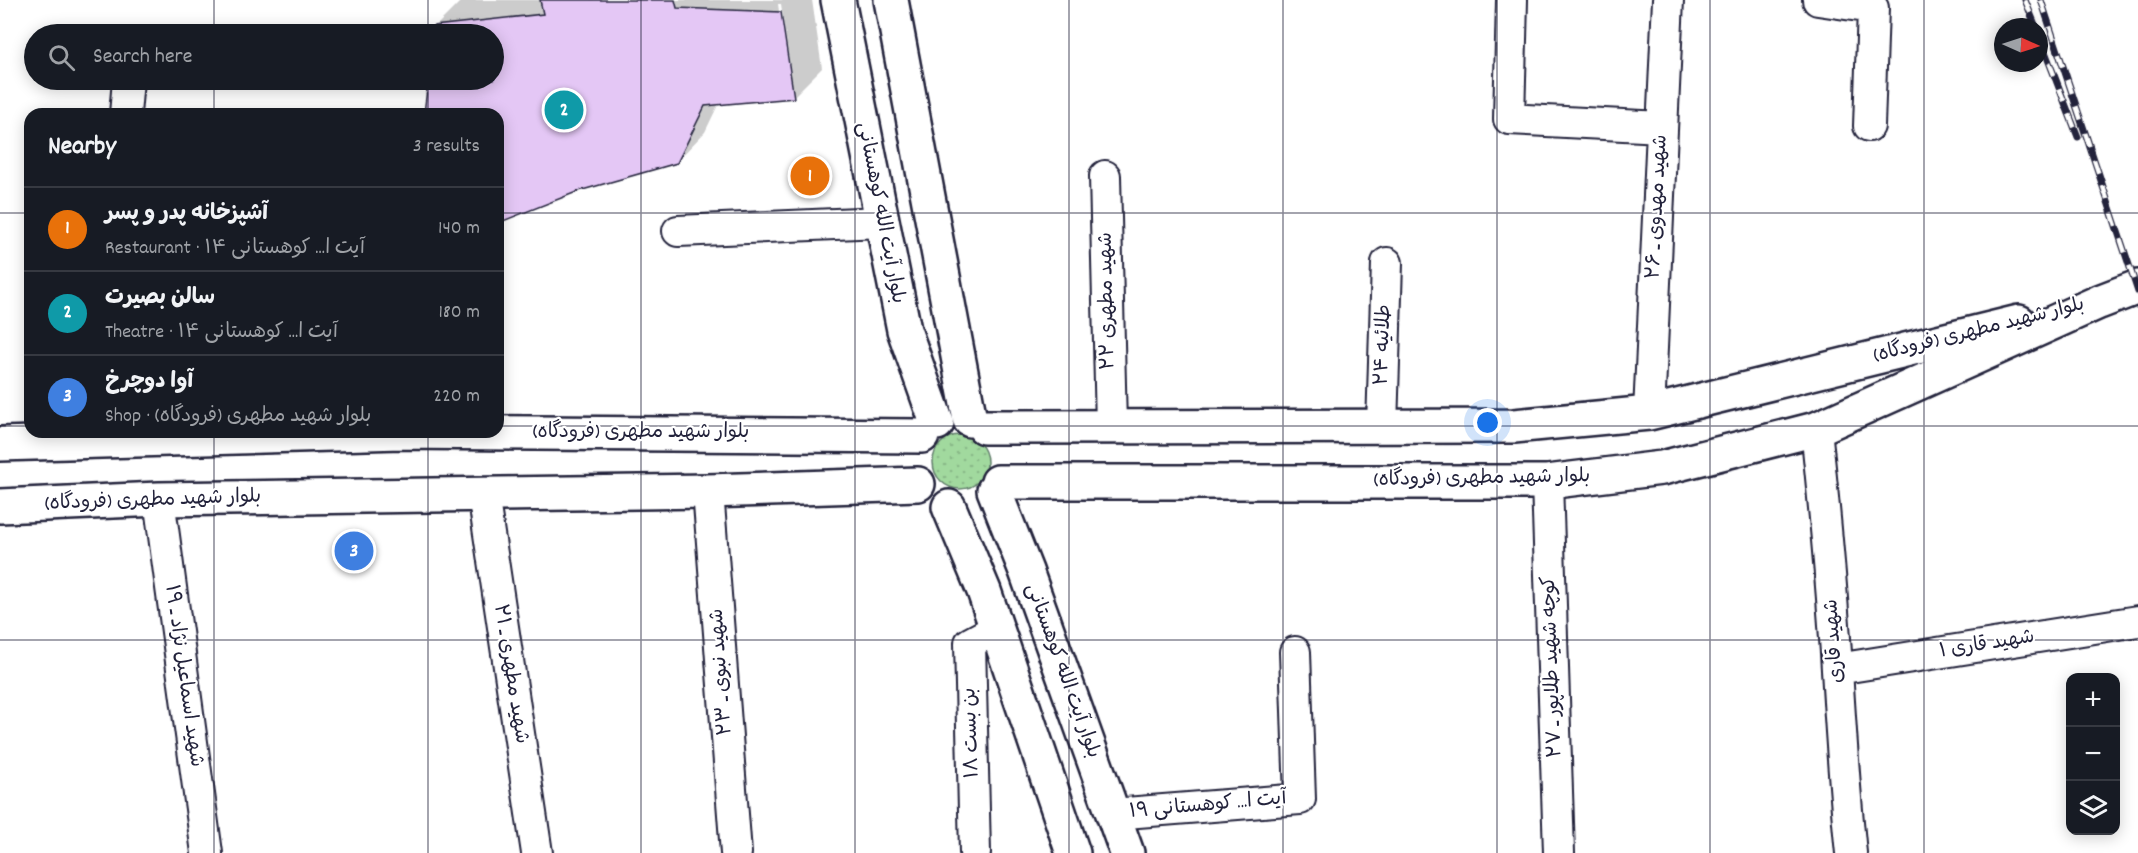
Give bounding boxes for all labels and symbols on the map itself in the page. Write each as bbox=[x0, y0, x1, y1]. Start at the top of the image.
north arrow bbox=[1994, 18, 2048, 72]
pin: 2 bbox=[544, 88, 584, 132]
street label: بلوار آیت الله کوهستانی bbox=[849, 120, 911, 306]
street label: شهید مهدوی ـ ۲۶ bbox=[1640, 134, 1676, 280]
pin: 1 bbox=[790, 154, 830, 198]
street label: شهید مطهری ۲۲ bbox=[1093, 232, 1123, 370]
street label: بلوار شهید مطهری (فرودگاه) bbox=[1871, 291, 2087, 371]
street label: طلائیه ۲۴ bbox=[1369, 304, 1399, 386]
your location bbox=[1473, 408, 1502, 437]
street label: بلوار شهید مطهری (فرودگاه) bbox=[533, 419, 749, 447]
street label: بلوار شهید مطهری (فرودگاه) bbox=[1373, 463, 1591, 495]
street label: بلوار شهید مطهری (فرودگاه) bbox=[44, 483, 262, 519]
pin: 3 bbox=[334, 528, 374, 574]
street label: کوچه شهید طلاپور ـ ۲۷ bbox=[1536, 576, 1570, 758]
street label: بلوار آیت الله کوهستانی bbox=[1017, 580, 1107, 762]
street label: شهید اسماعیل نژاد ـ ۱۹ bbox=[156, 583, 210, 769]
street label: شهید قاری bbox=[1818, 598, 1852, 684]
street label: شهید مطهری ـ ۲۱ bbox=[485, 602, 535, 746]
street label: شهید نبوی ـ ۲۳ bbox=[704, 608, 740, 736]
street label: شهید قاری ۱ bbox=[1937, 624, 2037, 666]
street label: بن بست ۱۸ bbox=[956, 687, 988, 779]
street label: آیت ا... کوهستانی ۱۹ bbox=[1128, 785, 1289, 827]

